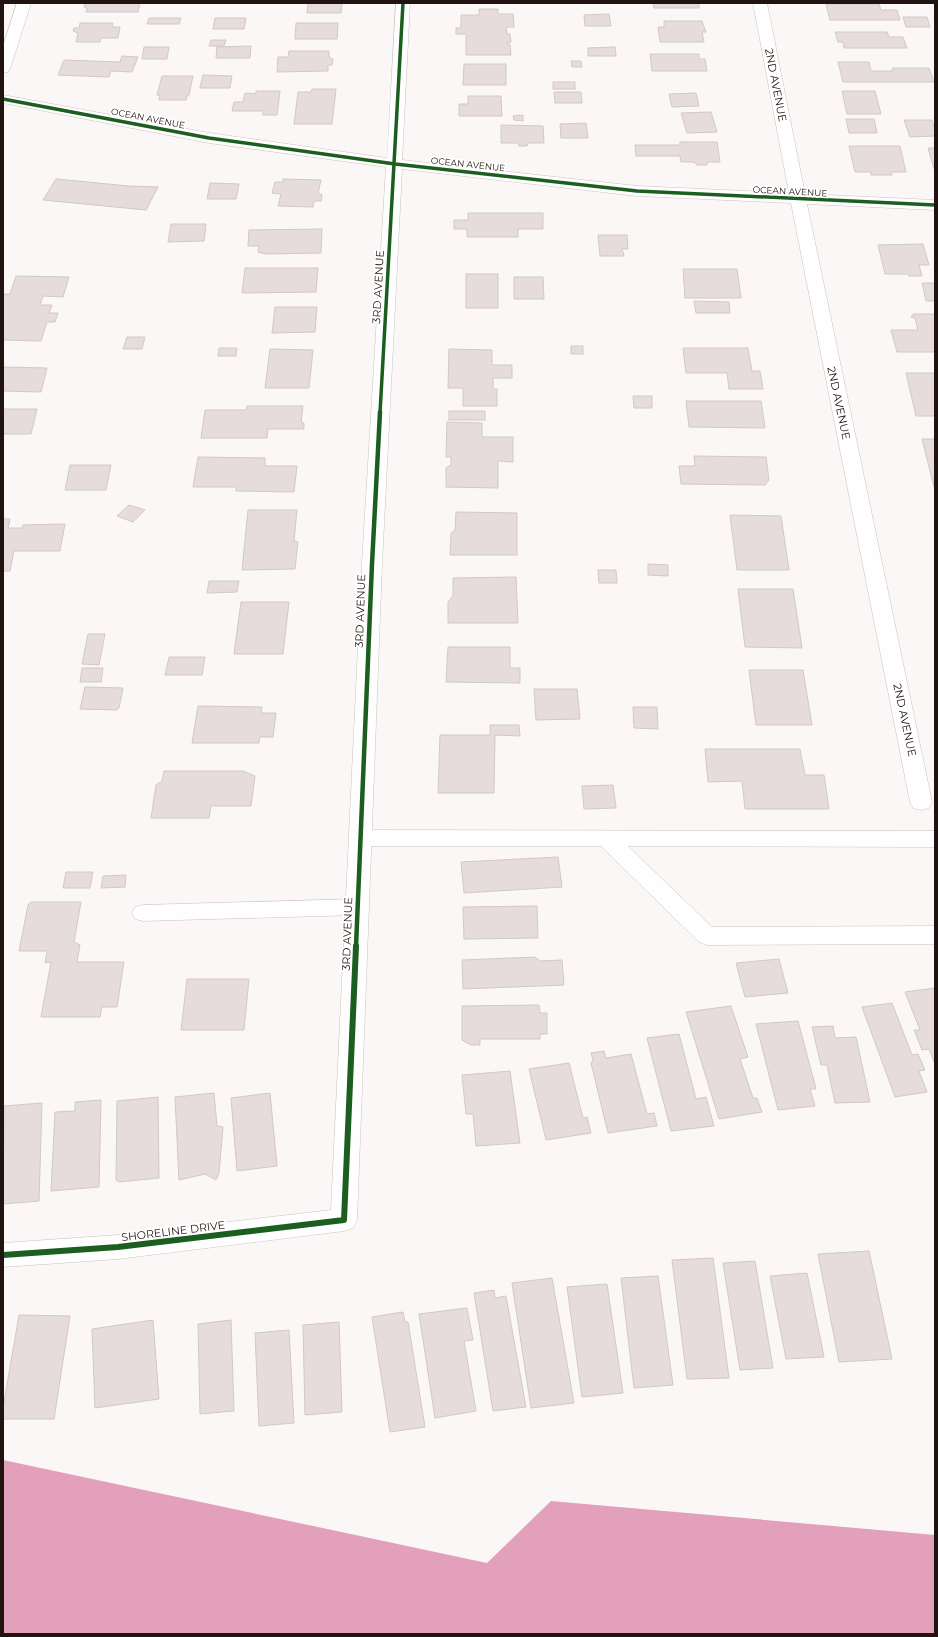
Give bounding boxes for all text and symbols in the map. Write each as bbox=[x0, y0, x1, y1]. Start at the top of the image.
street label: 2ND AVENUE bbox=[762, 47, 790, 123]
street label: OCEAN AVENUE bbox=[110, 105, 186, 131]
street label: OCEAN AVENUE bbox=[430, 155, 506, 173]
street label: OCEAN AVENUE bbox=[752, 184, 828, 198]
street label: 3RD AVENUE bbox=[369, 250, 387, 324]
street label: 2ND AVENUE bbox=[824, 365, 854, 441]
street label: 3RD AVENUE bbox=[352, 574, 368, 648]
street label: 2ND AVENUE bbox=[890, 682, 920, 758]
street label: 3RD AVENUE bbox=[339, 897, 355, 971]
street label: SHORELINE DRIVE bbox=[120, 1218, 226, 1244]

